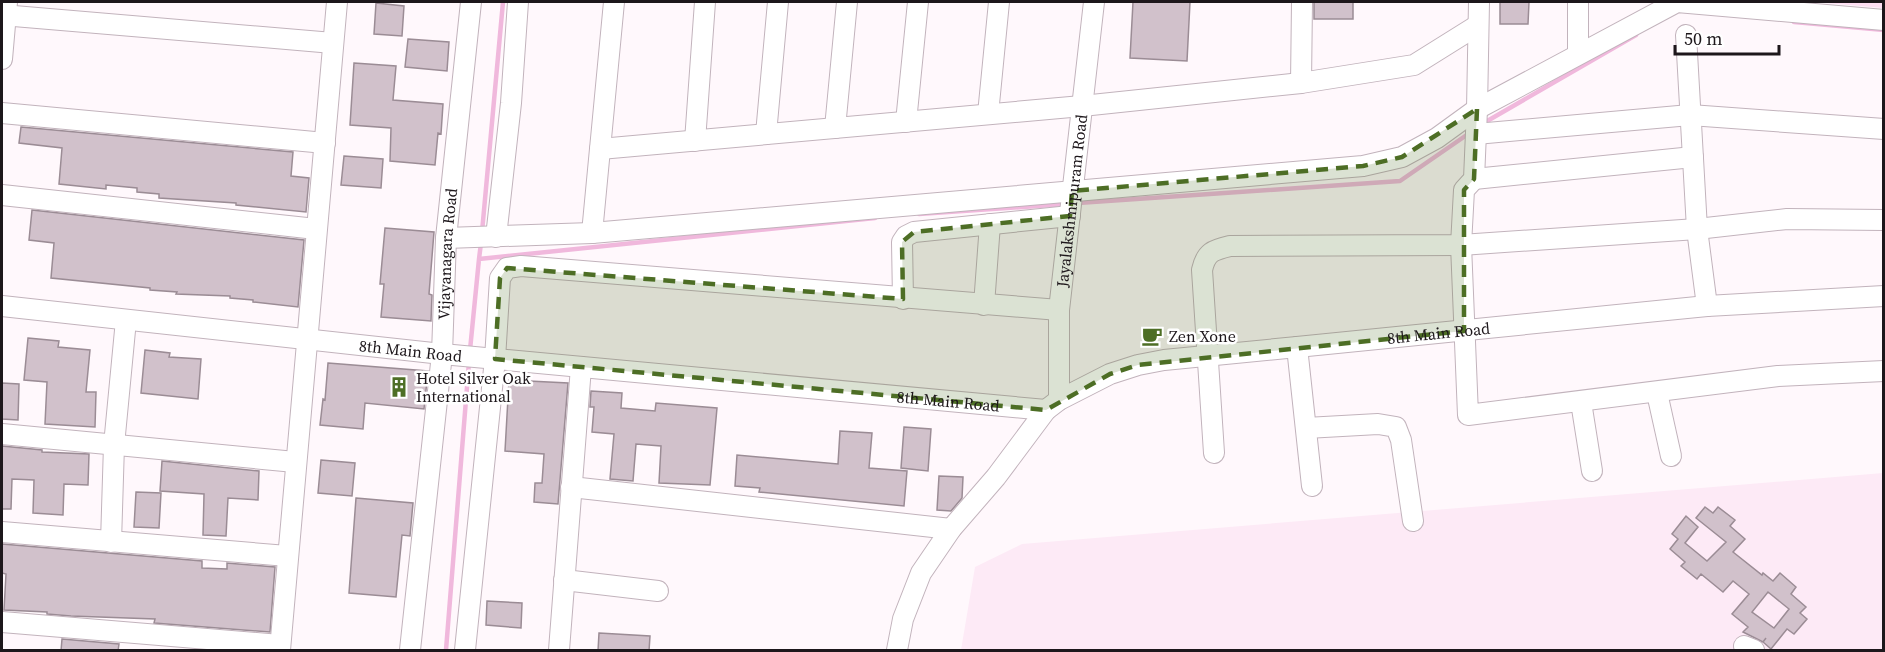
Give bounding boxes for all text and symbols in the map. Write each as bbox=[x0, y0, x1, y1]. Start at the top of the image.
scale bar bbox=[1675, 18, 1778, 56]
text: 50 m bbox=[1684, 26, 1722, 51]
street label: Jayalakshmipuram Road bbox=[1051, 113, 1092, 289]
street label: Vijayanagara Road bbox=[432, 187, 462, 320]
street label: 8th Main Road bbox=[1386, 317, 1491, 349]
cafe icon: Zen Xone bbox=[1140, 324, 1164, 348]
place label: Zen Xone bbox=[1169, 325, 1236, 347]
street label: 8th Main Road bbox=[358, 334, 463, 367]
place label: Hotel Silver Oak International bbox=[416, 367, 531, 407]
building icon: Hotel Silver Oak International bbox=[387, 375, 411, 399]
street label: 8th Main Road bbox=[896, 385, 1001, 417]

